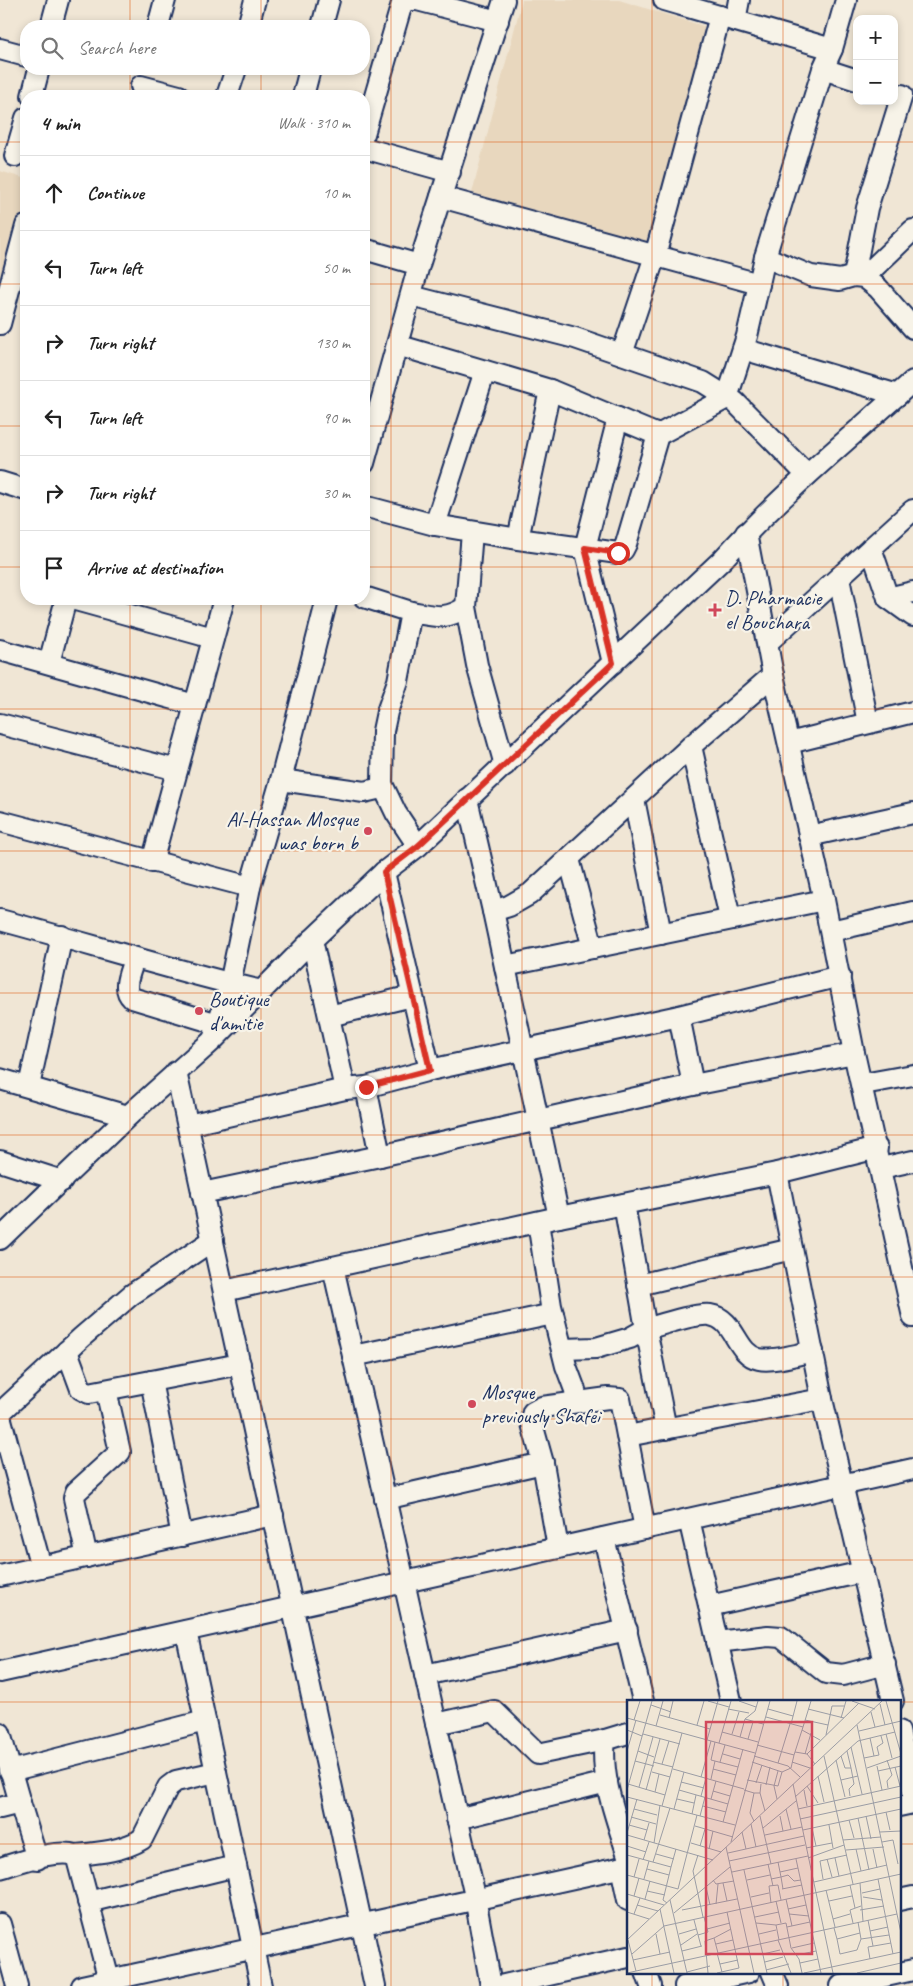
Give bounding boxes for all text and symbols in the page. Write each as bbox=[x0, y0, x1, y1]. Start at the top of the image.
map controls bbox=[853, 15, 898, 105]
button: + bbox=[853, 15, 898, 60]
search box bbox=[20, 20, 370, 75]
icon: search bbox=[38, 34, 66, 62]
text: Search here bbox=[78, 36, 155, 60]
button: − bbox=[853, 60, 898, 105]
text: 4 min bbox=[40, 110, 80, 136]
text: Walk · 310 m bbox=[278, 113, 350, 133]
icon: ahead bbox=[40, 179, 68, 207]
text: Continue bbox=[87, 181, 144, 205]
text: 10 m bbox=[323, 183, 350, 203]
icon: left bbox=[40, 254, 68, 282]
text: Turn left bbox=[87, 256, 142, 280]
text: 50 m bbox=[323, 258, 350, 278]
icon: right bbox=[40, 329, 68, 357]
text: Turn right bbox=[87, 331, 154, 355]
text: 130 m bbox=[316, 333, 350, 353]
icon: left bbox=[40, 404, 68, 432]
text: Turn left bbox=[87, 406, 142, 430]
text: 90 m bbox=[323, 408, 350, 428]
icon: right bbox=[40, 479, 68, 507]
text: Turn right bbox=[87, 481, 154, 505]
text: 30 m bbox=[323, 483, 350, 503]
route start bbox=[607, 542, 630, 565]
icon: arrive bbox=[40, 554, 68, 582]
text: Arrive at destination bbox=[87, 556, 223, 580]
place label: D. Pharmacie el Bouchara bbox=[725, 585, 823, 635]
marker: D. Pharmacie el Bouchara bbox=[709, 604, 721, 616]
place label: Al-Hassan Mosque was born b bbox=[227, 806, 360, 856]
marker: Al-Hassan Mosque was born b bbox=[362, 825, 374, 837]
place label: Boutique d'amitie bbox=[209, 986, 270, 1036]
marker: Boutique d'amitie bbox=[193, 1005, 205, 1017]
route end bbox=[355, 1076, 378, 1099]
place label: Mosque previously Shafei bbox=[482, 1379, 603, 1429]
marker: Mosque previously Shafei bbox=[466, 1398, 478, 1410]
inset map bbox=[627, 1700, 900, 1974]

